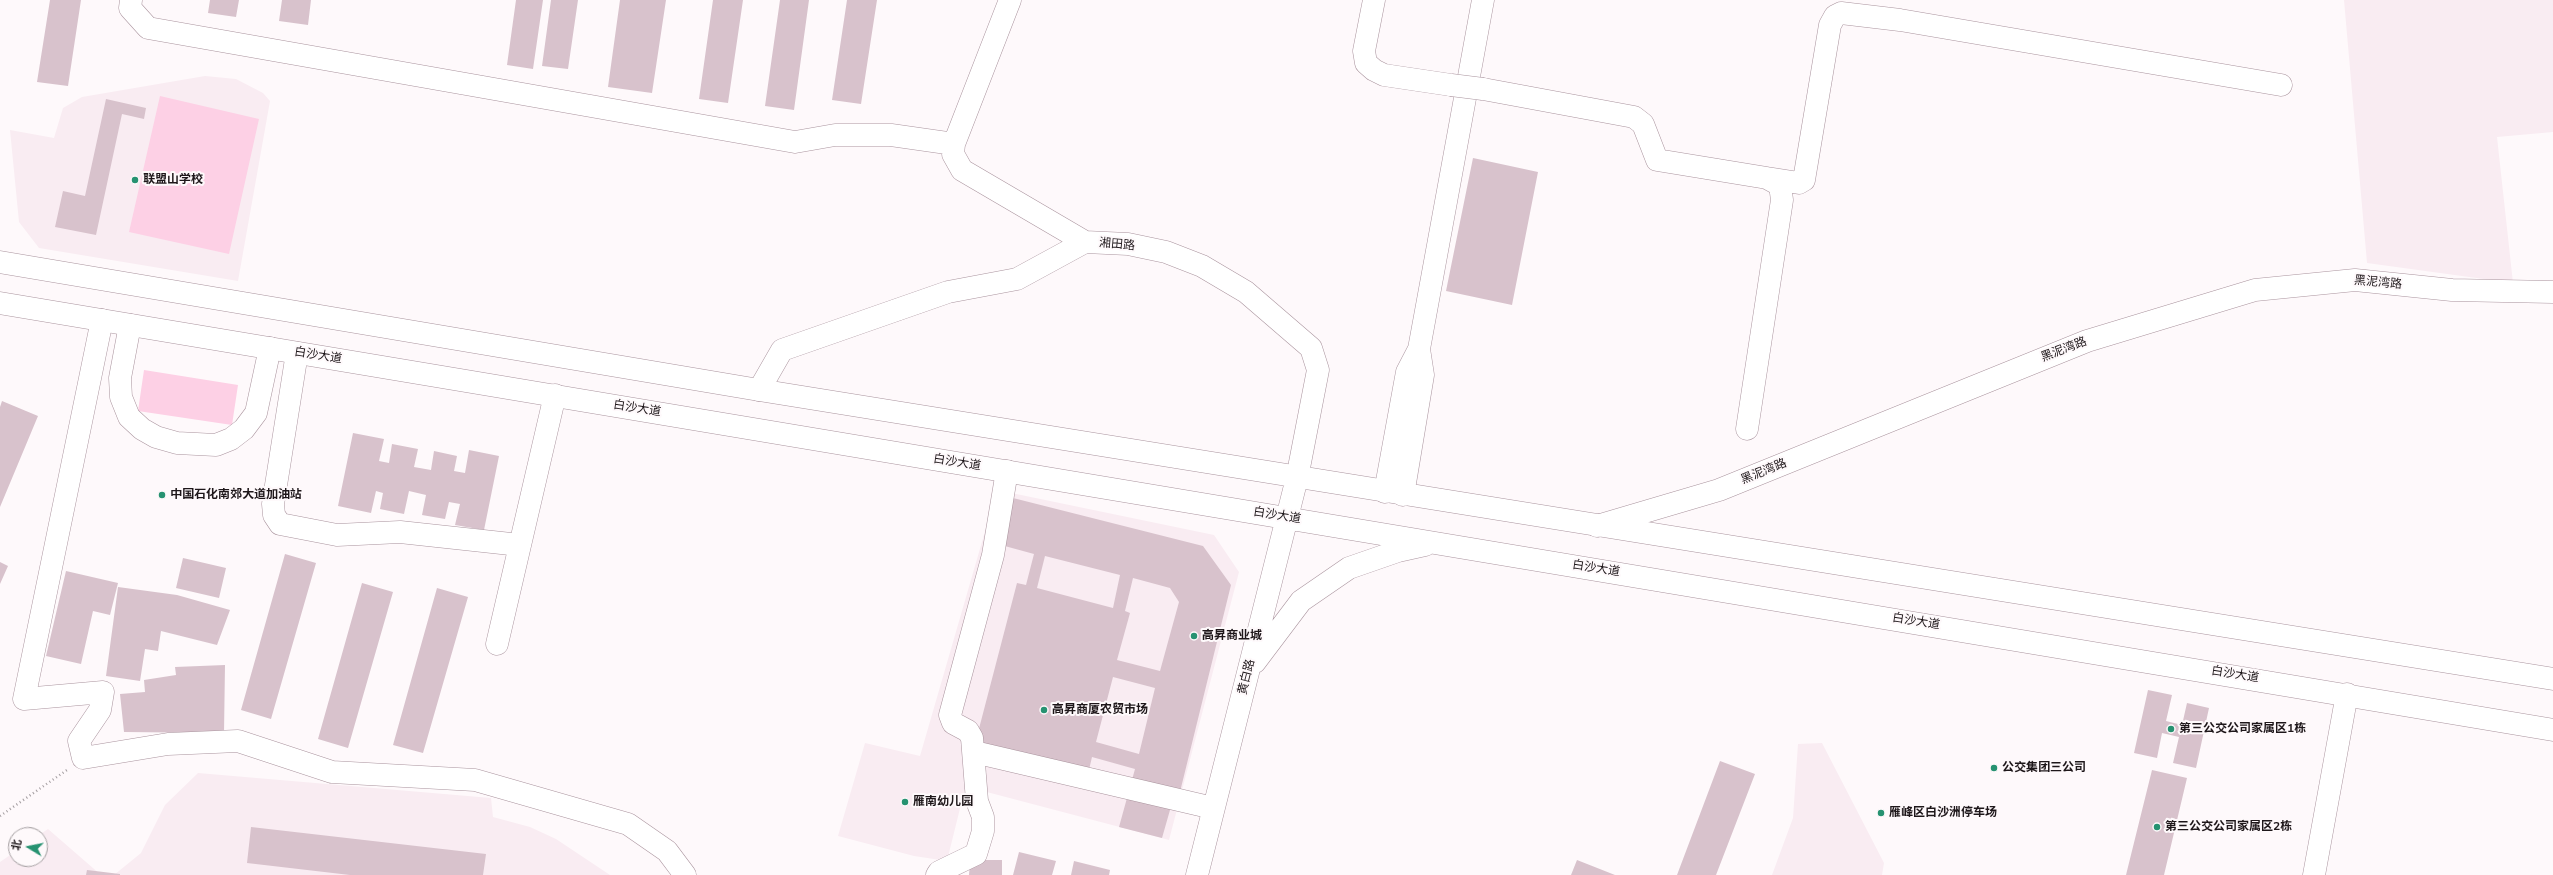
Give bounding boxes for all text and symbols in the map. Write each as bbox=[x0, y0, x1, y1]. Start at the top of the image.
place label: 联盟山学校 bbox=[143, 173, 203, 187]
marker: 联盟山学校 bbox=[130, 175, 140, 185]
street label: 湘田路 bbox=[1098, 236, 1136, 254]
street label: 黑泥湾路 bbox=[2353, 274, 2403, 292]
street label: 黑泥湾路 bbox=[2039, 335, 2089, 365]
street label: 白沙大道 bbox=[293, 345, 343, 367]
street label: 白沙大道 bbox=[612, 398, 662, 420]
street label: 白沙大道 bbox=[932, 452, 982, 474]
street label: 黑泥湾路 bbox=[1739, 456, 1789, 488]
place label: 中国石化南郊大道加油站 bbox=[170, 488, 302, 502]
marker: 中国石化南郊大道加油站 bbox=[157, 490, 167, 500]
street label: 白沙大道 bbox=[1252, 505, 1302, 527]
street label: 白沙大道 bbox=[1571, 558, 1621, 580]
street label: 白沙大道 bbox=[1891, 611, 1941, 633]
place label: 高昇商业城 bbox=[1202, 629, 1262, 643]
marker: 高昇商业城 bbox=[1189, 631, 1199, 641]
street label: 黄白路 bbox=[1236, 658, 1258, 696]
street label: 白沙大道 bbox=[2210, 664, 2260, 686]
place label: 高昇商厦农贸市场 bbox=[1052, 703, 1148, 717]
marker: 高昇商厦农贸市场 bbox=[1039, 705, 1049, 715]
place label: 第三公交公司家属区1栋 bbox=[2179, 722, 2306, 736]
marker: 第三公交公司家属区1栋 bbox=[2166, 724, 2176, 734]
place label: 公交集团三公司 bbox=[2002, 761, 2086, 775]
marker: 公交集团三公司 bbox=[1989, 763, 1999, 773]
place label: 雁南幼儿园 bbox=[913, 795, 973, 809]
marker: 雁南幼儿园 bbox=[900, 797, 910, 807]
place label: 雁峰区白沙洲停车场 bbox=[1889, 806, 1997, 820]
marker: 雁峰区白沙洲停车场 bbox=[1876, 808, 1886, 818]
place label: 第三公交公司家属区2栋 bbox=[2165, 820, 2292, 834]
marker: 第三公交公司家属区2栋 bbox=[2152, 822, 2162, 832]
north arrow bbox=[8, 827, 48, 867]
text: 北 bbox=[8, 838, 25, 852]

